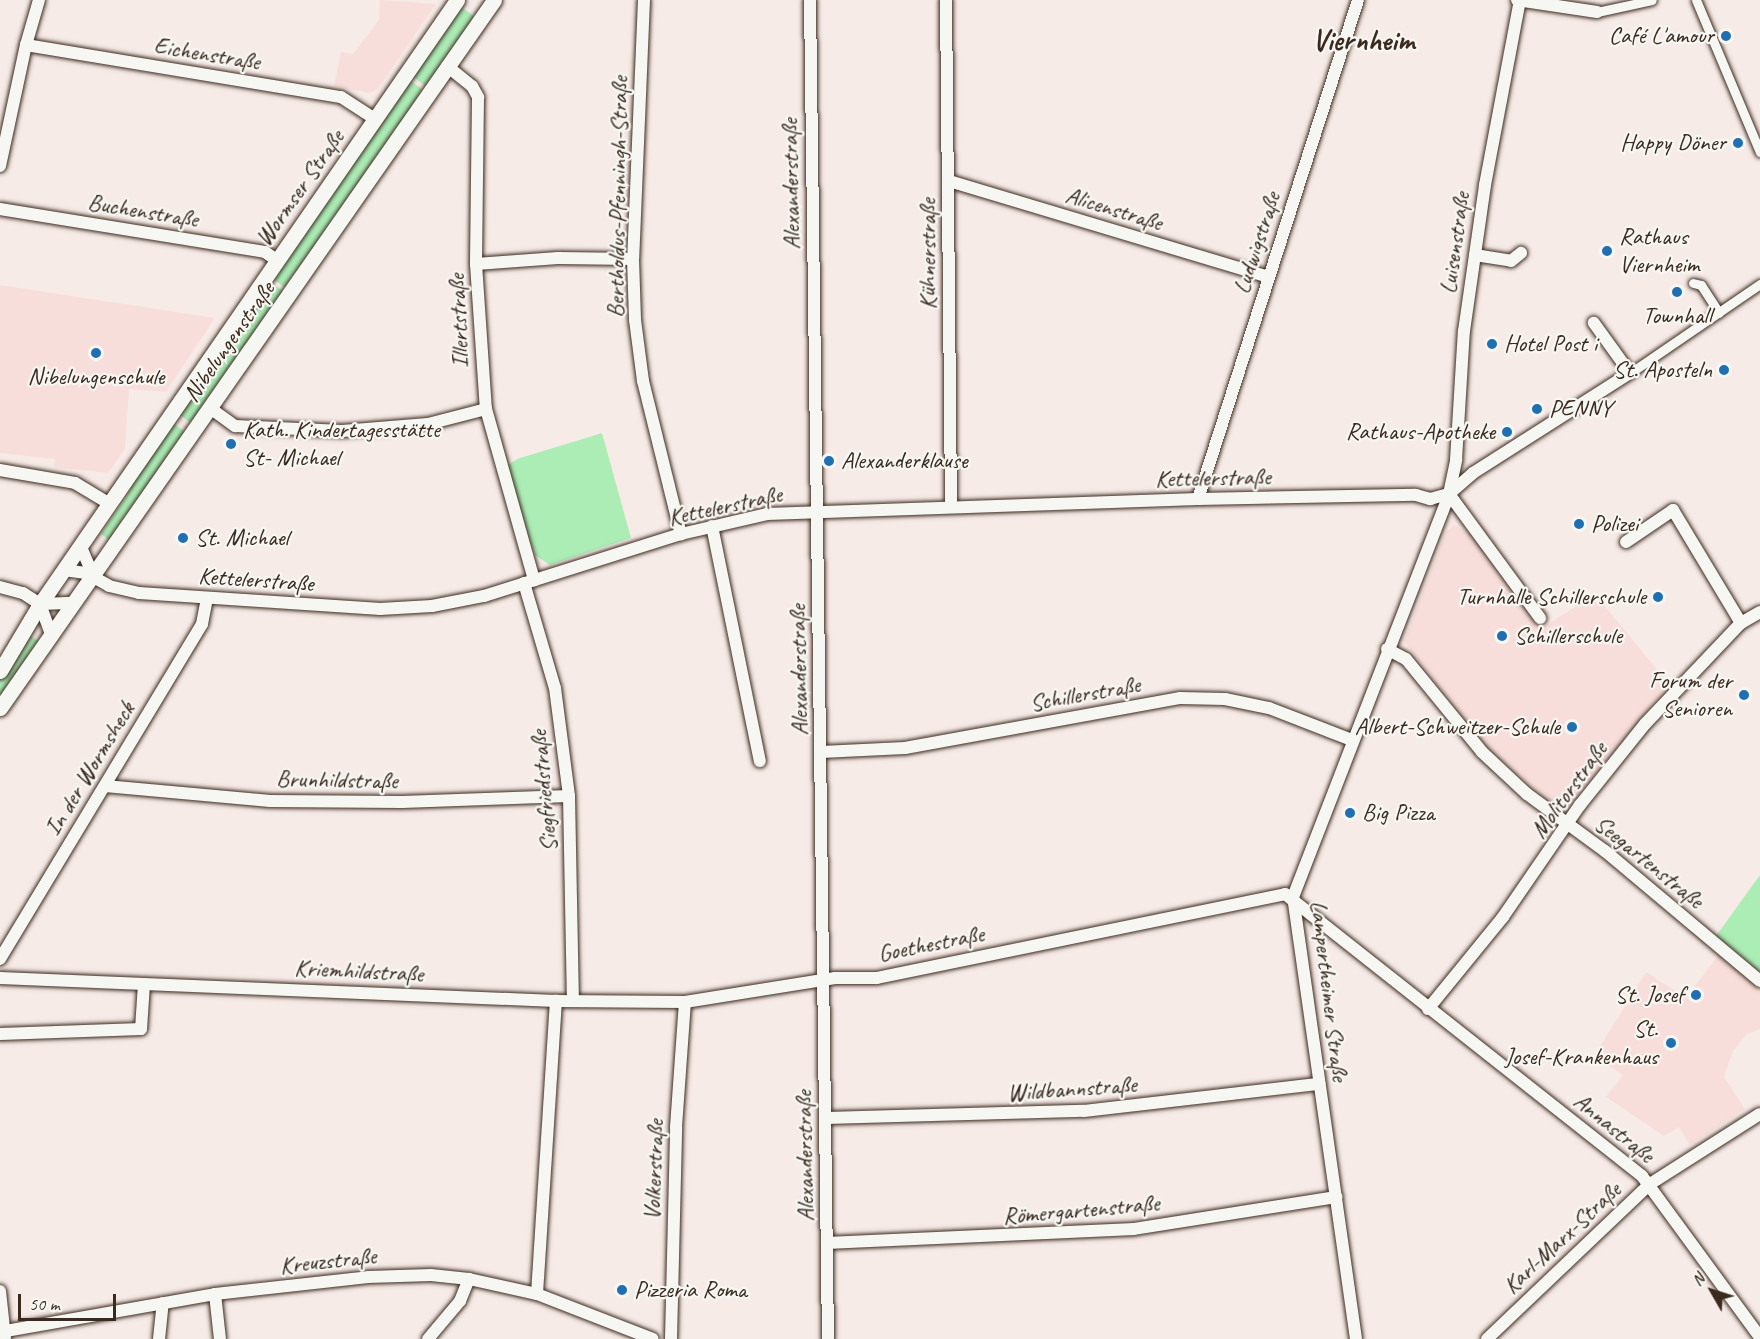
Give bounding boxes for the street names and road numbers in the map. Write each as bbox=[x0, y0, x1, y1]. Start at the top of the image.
street label: Eichenstraße bbox=[152, 31, 262, 77]
street label: Bertholdus-Pfenningh-Straße bbox=[601, 76, 635, 318]
street label: Alexanderstraße bbox=[775, 118, 807, 250]
street label: Wormser Straße bbox=[249, 124, 351, 252]
street label: Alicenstraße bbox=[1062, 181, 1166, 237]
street label: Buchenstraße bbox=[86, 188, 200, 234]
street label: Ludwigstraße bbox=[1227, 189, 1287, 297]
street label: Luisenstraße bbox=[1434, 190, 1476, 296]
street label: Kühnerstraße bbox=[914, 199, 942, 309]
street label: Illertstraße bbox=[442, 273, 476, 369]
street label: Nibelungenstraße bbox=[177, 276, 281, 408]
street label: Kettelerstraße bbox=[1155, 463, 1271, 493]
street label: Kettelerstraße bbox=[666, 480, 784, 532]
street label: Kettelerstraße bbox=[197, 562, 315, 598]
street label: Alexanderstraße bbox=[783, 604, 815, 736]
street label: Schillerstraße bbox=[1028, 670, 1142, 718]
street label: In der Wormsheck bbox=[39, 697, 141, 841]
street label: Siegfriedstraße bbox=[524, 729, 564, 853]
street label: Molitorstraße bbox=[1524, 736, 1614, 844]
street label: Brunhildstraße bbox=[276, 765, 398, 795]
street label: Seegartenstraße bbox=[1589, 809, 1709, 915]
street label: Lampertheimer Straße bbox=[1304, 898, 1354, 1084]
street label: Goethestraße bbox=[876, 920, 986, 968]
street label: Kriemhildstraße bbox=[294, 953, 424, 989]
street label: Wildbannstraße bbox=[1006, 1070, 1138, 1108]
street label: Annastraße bbox=[1568, 1087, 1660, 1169]
street label: Alexanderstraße bbox=[789, 1090, 821, 1222]
street label: Volkerstraße bbox=[638, 1119, 670, 1221]
street label: Karl-Marx-Straße bbox=[1497, 1176, 1627, 1300]
street label: Römergartenstraße bbox=[1001, 1189, 1161, 1231]
street label: Kreuzstraße bbox=[278, 1242, 378, 1280]

